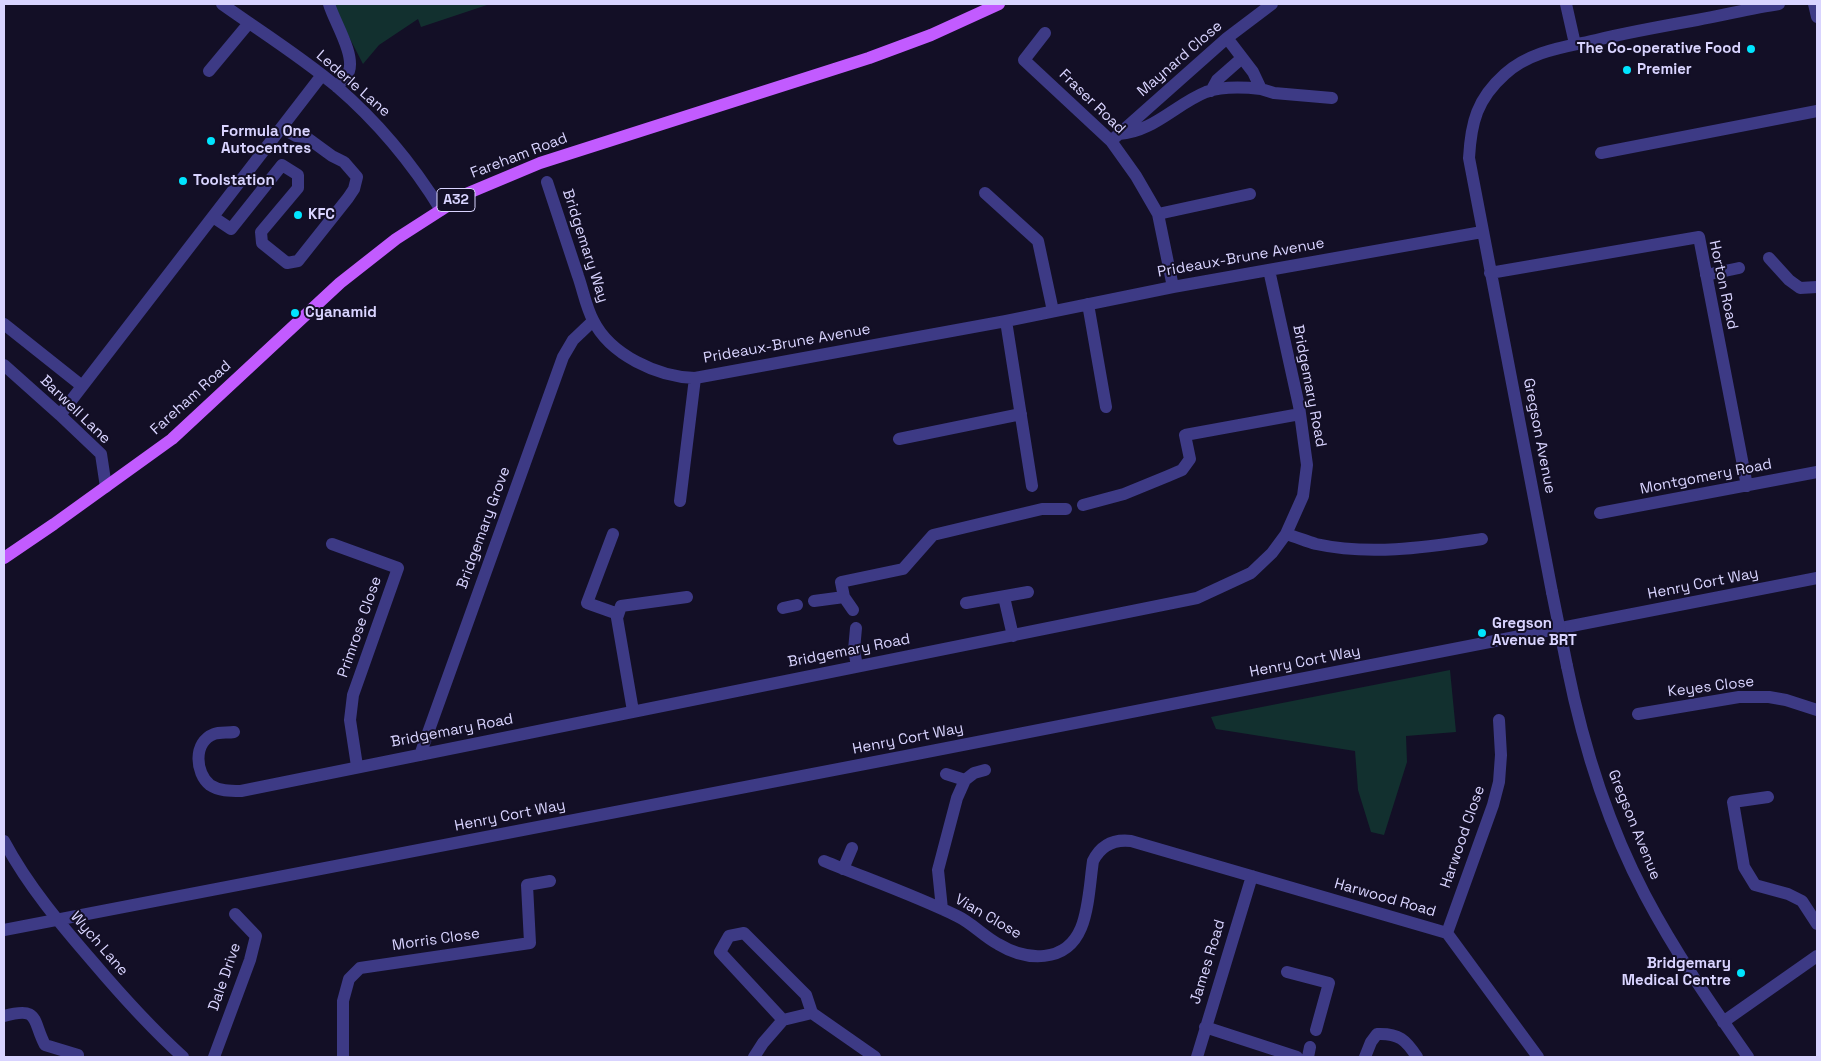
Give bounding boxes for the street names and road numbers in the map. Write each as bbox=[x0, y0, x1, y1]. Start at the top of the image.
street label: Maynard Close bbox=[1134, 17, 1226, 101]
street label: Lederle Lane bbox=[312, 47, 394, 121]
street label: Fraser Road bbox=[1055, 66, 1129, 138]
street label: Fareham Road bbox=[468, 129, 570, 183]
street label: Bridgemary Way bbox=[558, 187, 612, 305]
road number: A32 bbox=[437, 188, 475, 212]
street label: Prideaux-Brune Avenue bbox=[1156, 234, 1326, 282]
street label: Horton Road bbox=[1705, 239, 1741, 331]
street label: Prideaux-Brune Avenue bbox=[702, 320, 872, 368]
street label: Bridgemary Road bbox=[1288, 323, 1330, 449]
street label: Fareham Road bbox=[147, 357, 235, 439]
street label: Barwell Lane bbox=[36, 372, 114, 448]
street label: Gregson Avenue bbox=[1519, 377, 1559, 495]
street label: Montgomery Road bbox=[1638, 455, 1774, 499]
street label: Bridgemary Grove bbox=[454, 465, 514, 591]
street label: Henry Cort Way bbox=[1646, 564, 1760, 604]
street label: Primrose Close bbox=[334, 574, 386, 680]
street label: Bridgemary Road bbox=[786, 630, 912, 672]
street label: Henry Cort Way bbox=[1248, 642, 1362, 682]
street label: Keyes Close bbox=[1667, 673, 1755, 701]
street label: Bridgemary Road bbox=[389, 710, 515, 752]
street label: Henry Cort Way bbox=[851, 719, 965, 759]
street label: Gregson Avenue bbox=[1604, 767, 1664, 883]
street label: Harwood Close bbox=[1437, 783, 1489, 891]
street label: Henry Cort Way bbox=[453, 796, 567, 836]
street label: Harwood Road bbox=[1332, 875, 1438, 921]
street label: Vian Close bbox=[951, 891, 1025, 943]
street label: Wych Lane bbox=[66, 908, 132, 980]
street label: James Road bbox=[1187, 918, 1229, 1006]
street label: Morris Close bbox=[391, 925, 481, 955]
street label: Dale Drive bbox=[205, 941, 245, 1013]

